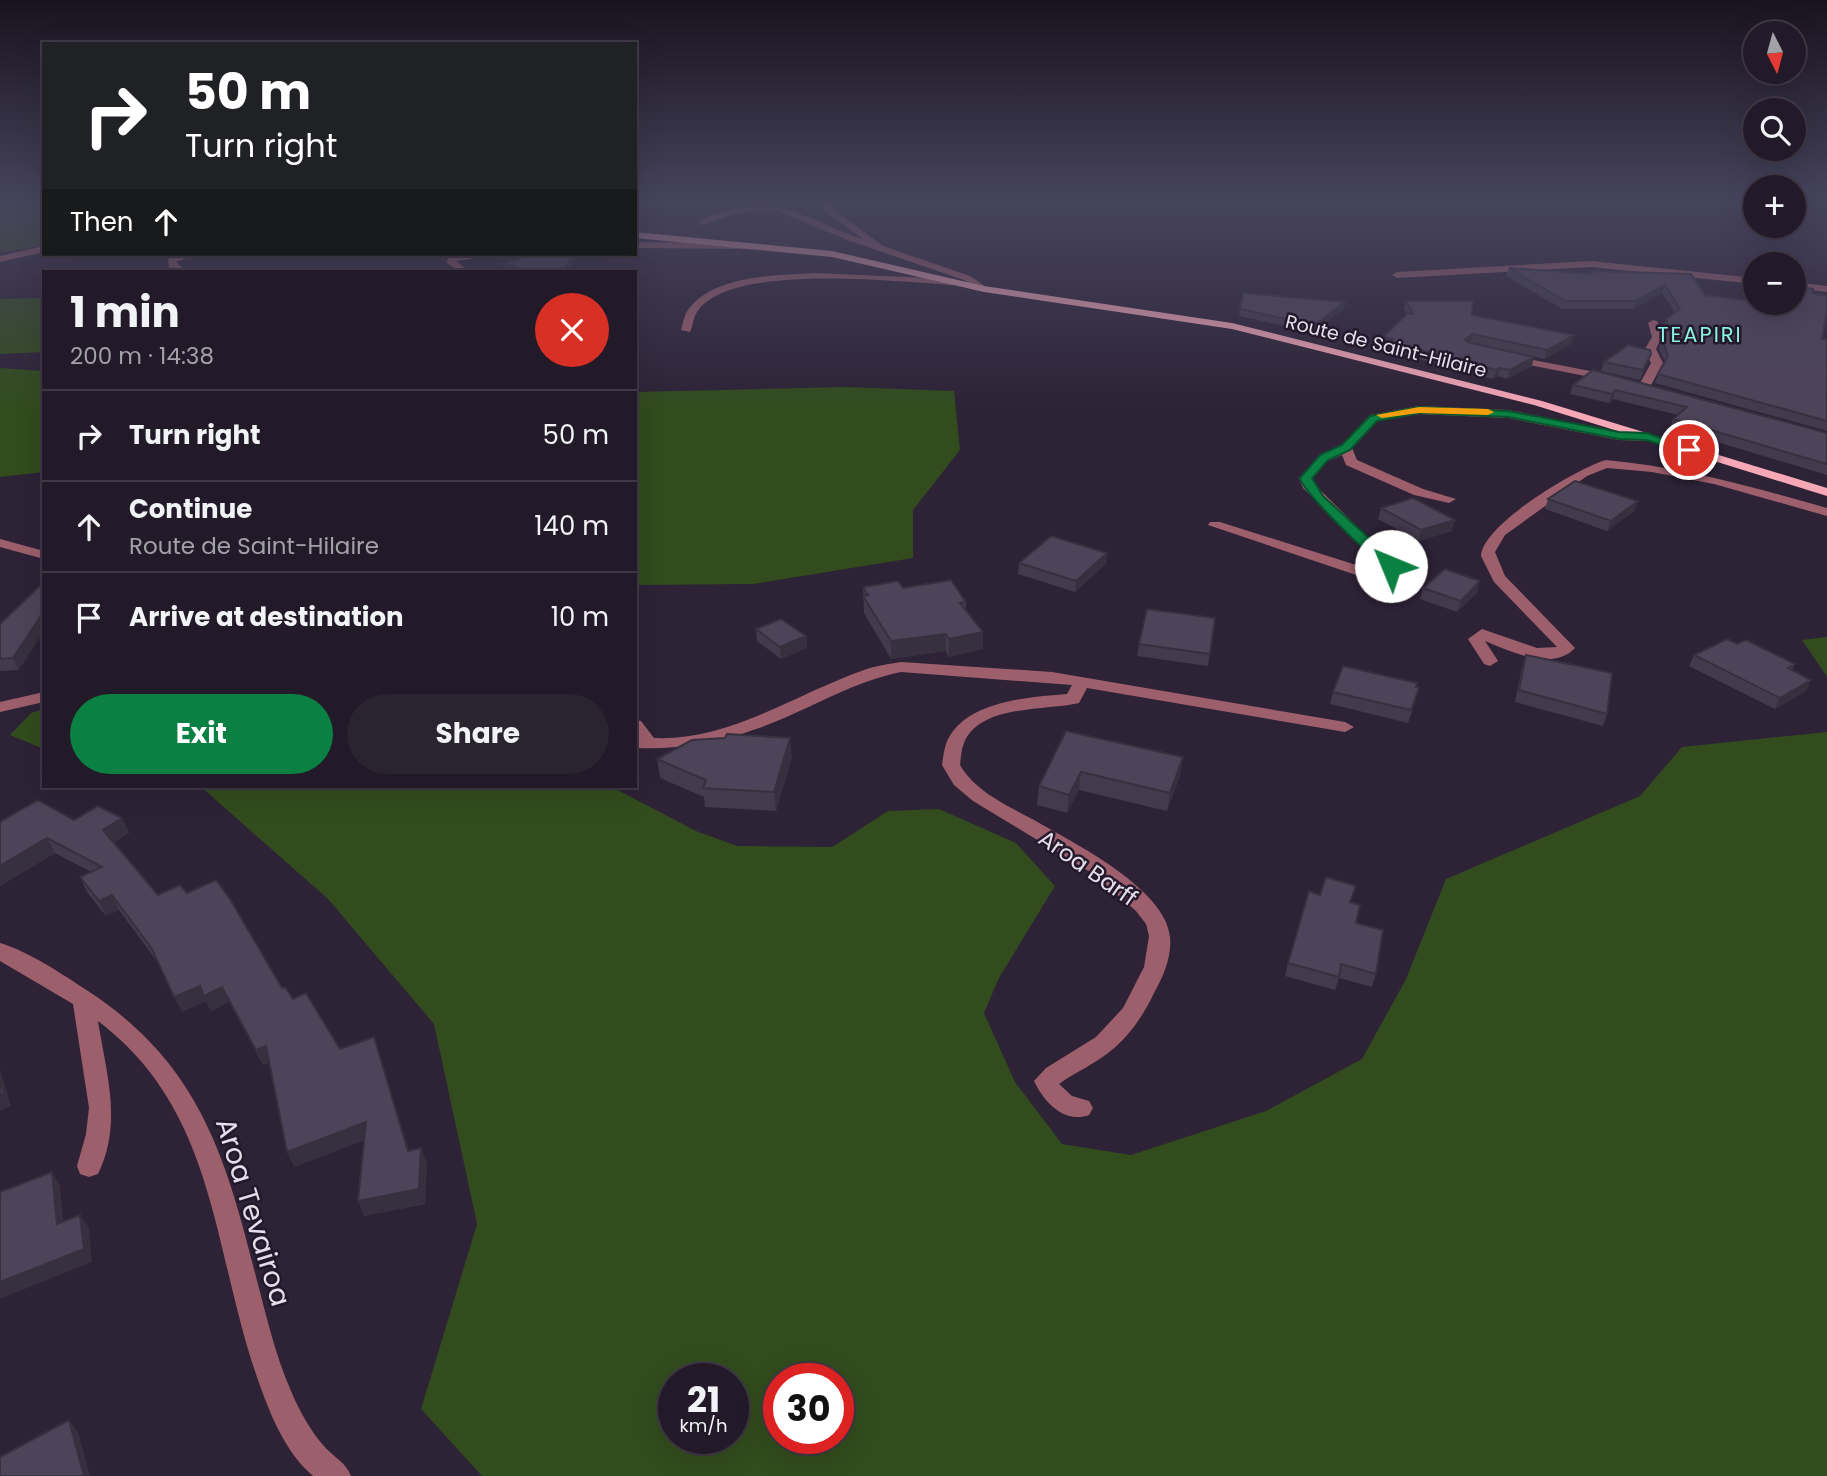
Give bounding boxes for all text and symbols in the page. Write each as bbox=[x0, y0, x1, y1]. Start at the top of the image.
north arrow bbox=[1743, 21, 1806, 84]
map controls bbox=[1743, 21, 1806, 315]
text: 50 m bbox=[185, 58, 311, 126]
icon: right bbox=[70, 70, 161, 161]
button: search bbox=[1743, 98, 1806, 161]
text: Turn right bbox=[185, 123, 337, 168]
button: + bbox=[1743, 175, 1806, 238]
icon: ahead bbox=[147, 203, 185, 241]
text: Then bbox=[70, 204, 133, 240]
button: − bbox=[1743, 252, 1806, 315]
text: 1 min bbox=[70, 283, 180, 342]
button: close bbox=[535, 293, 609, 367]
street label: Route de Saint-Hilaire bbox=[1283, 308, 1489, 384]
district label: TEAPIRI bbox=[1657, 320, 1743, 349]
text: 200 m · 14:38 bbox=[70, 340, 214, 372]
icon: right bbox=[70, 417, 108, 455]
text: Turn right bbox=[129, 417, 261, 453]
text: 50 m bbox=[543, 417, 609, 453]
pin bbox=[1659, 420, 1719, 480]
icon: arrive bbox=[1670, 431, 1708, 469]
text: Continue bbox=[129, 491, 252, 527]
icon: ahead bbox=[70, 508, 108, 546]
text: 140 m bbox=[534, 508, 609, 544]
position arrow bbox=[1354, 529, 1428, 603]
text: Route de Saint-Hilaire bbox=[129, 530, 379, 562]
icon: arrive bbox=[70, 599, 108, 637]
text: Arrive at destination bbox=[129, 599, 404, 635]
text: 10 m bbox=[551, 599, 609, 635]
button: Exit bbox=[70, 694, 333, 774]
button: Share bbox=[347, 694, 609, 774]
street label: Aroa Barff bbox=[1032, 822, 1144, 914]
street label: Aroa Tevairoa bbox=[206, 1113, 300, 1311]
speed limit sign: 30 bbox=[763, 1363, 854, 1454]
text: 21 bbox=[687, 1375, 720, 1424]
text: km/h bbox=[680, 1413, 727, 1438]

